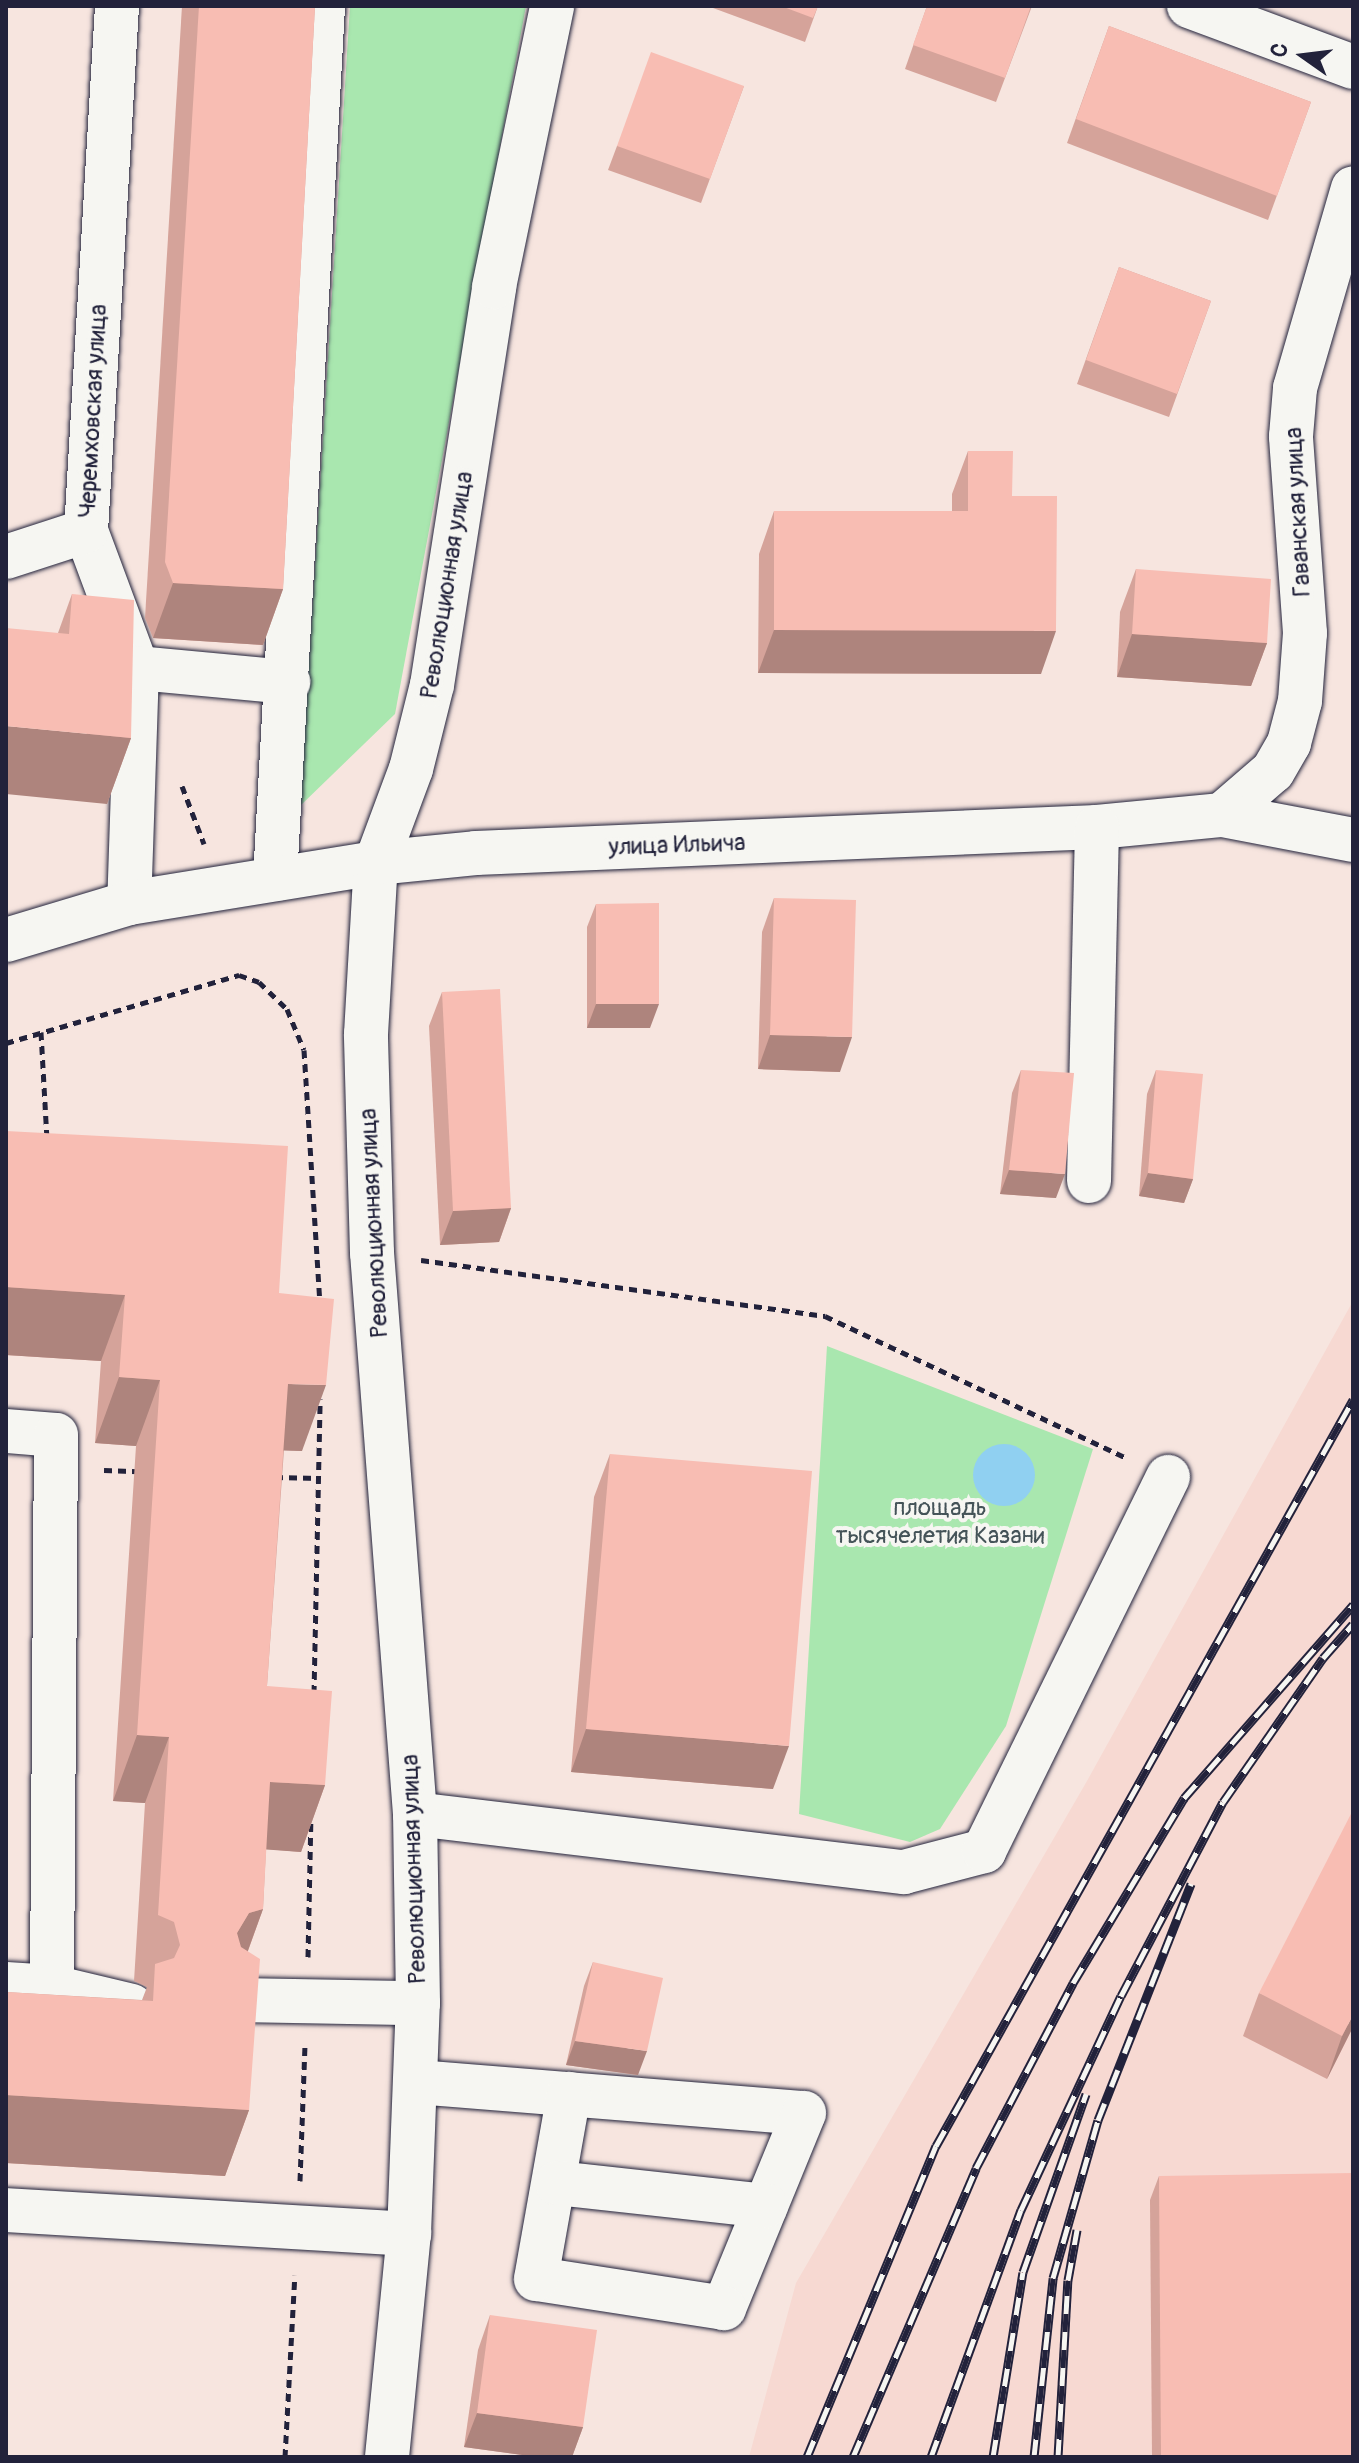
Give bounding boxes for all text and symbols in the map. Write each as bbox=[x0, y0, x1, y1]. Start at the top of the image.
north arrow bbox=[1263, 16, 1343, 96]
text: С bbox=[1264, 40, 1295, 60]
street label: Черемховская улица bbox=[73, 303, 113, 519]
street label: Гаванская улица bbox=[1279, 427, 1317, 597]
street label: Революционная улица bbox=[415, 469, 479, 701]
street label: улица Ильича bbox=[608, 828, 746, 862]
street label: Революционная улица bbox=[354, 1108, 394, 1338]
park label: площадь тысячелетия Казани bbox=[836, 1494, 1044, 1550]
street label: Революционная улица bbox=[396, 1754, 432, 1984]

